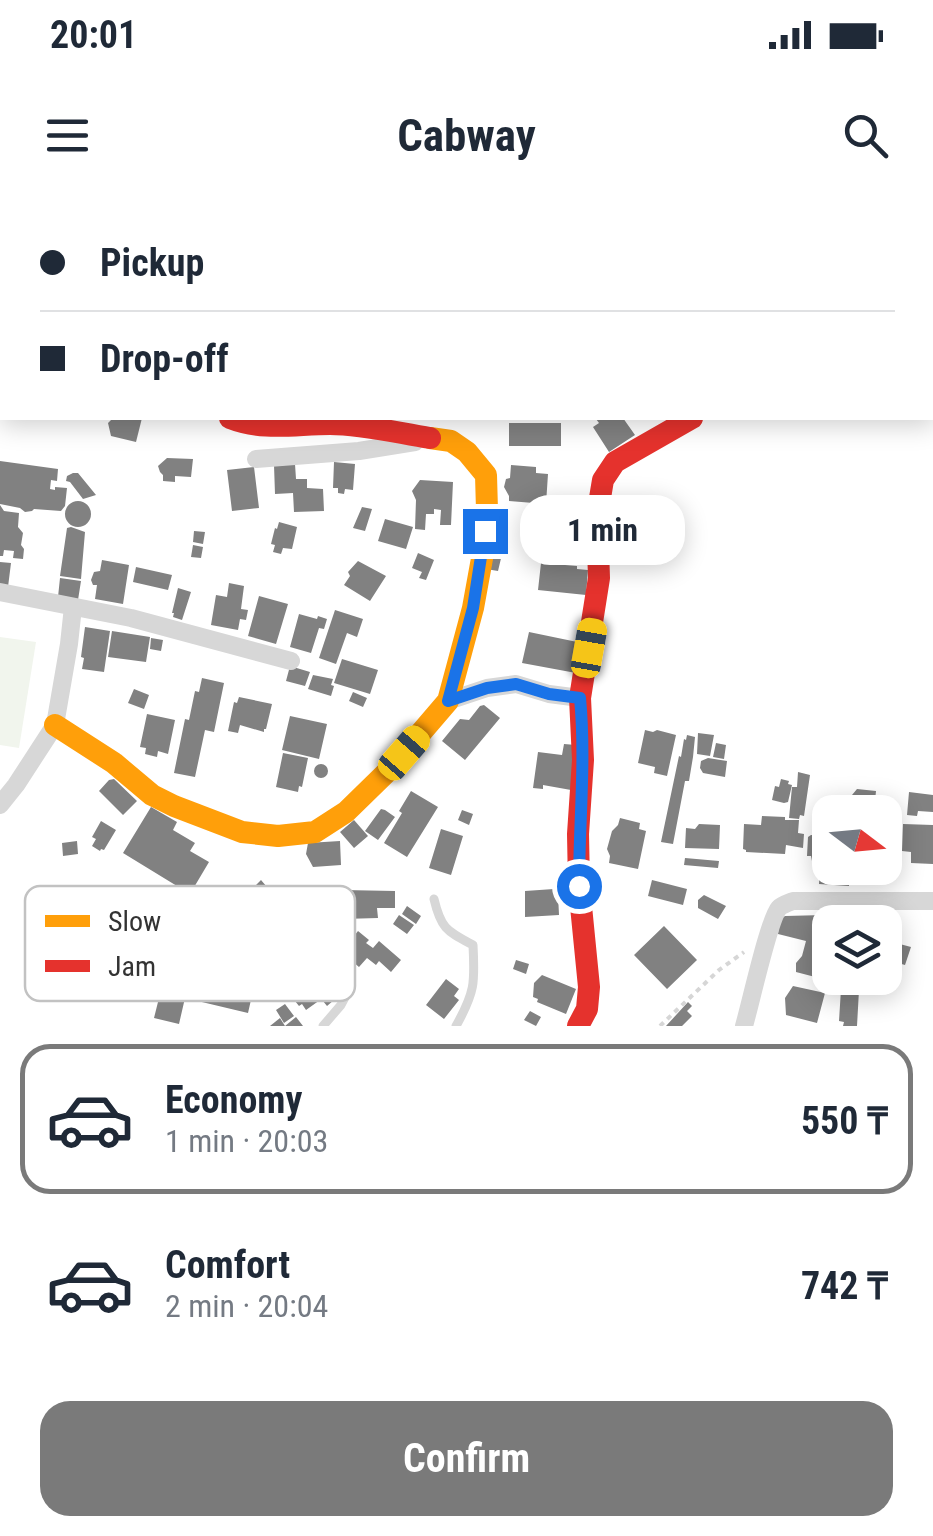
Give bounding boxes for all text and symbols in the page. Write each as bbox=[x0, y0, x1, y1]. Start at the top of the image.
text: 20:01 bbox=[50, 13, 137, 57]
icon: menu bbox=[40, 108, 95, 163]
icon: search bbox=[838, 108, 893, 163]
text: Cabway bbox=[397, 109, 536, 162]
text: Pickup bbox=[100, 241, 204, 285]
text: Drop-off bbox=[100, 337, 229, 381]
callout: 1 min bbox=[520, 496, 685, 566]
route end bbox=[463, 509, 508, 554]
text: 1 min bbox=[567, 511, 638, 549]
car bbox=[569, 616, 609, 680]
car bbox=[373, 721, 435, 785]
north arrow bbox=[812, 795, 902, 885]
map controls bbox=[812, 795, 902, 995]
route start bbox=[557, 864, 602, 909]
legend bbox=[25, 886, 355, 1001]
text: Slow bbox=[108, 905, 161, 938]
button: layers bbox=[812, 905, 902, 995]
text: Jam bbox=[108, 950, 156, 983]
icon: car bbox=[45, 1074, 135, 1164]
text: Economy bbox=[165, 1078, 302, 1122]
text: 550 ₸ bbox=[801, 1099, 888, 1143]
text: 1 min · 20:03 bbox=[165, 1122, 328, 1160]
icon: car bbox=[45, 1239, 135, 1329]
text: Comfort bbox=[165, 1243, 290, 1287]
text: 742 ₸ bbox=[801, 1264, 888, 1308]
text: 2 min · 20:04 bbox=[165, 1287, 328, 1325]
button: Confirm bbox=[40, 1401, 893, 1516]

